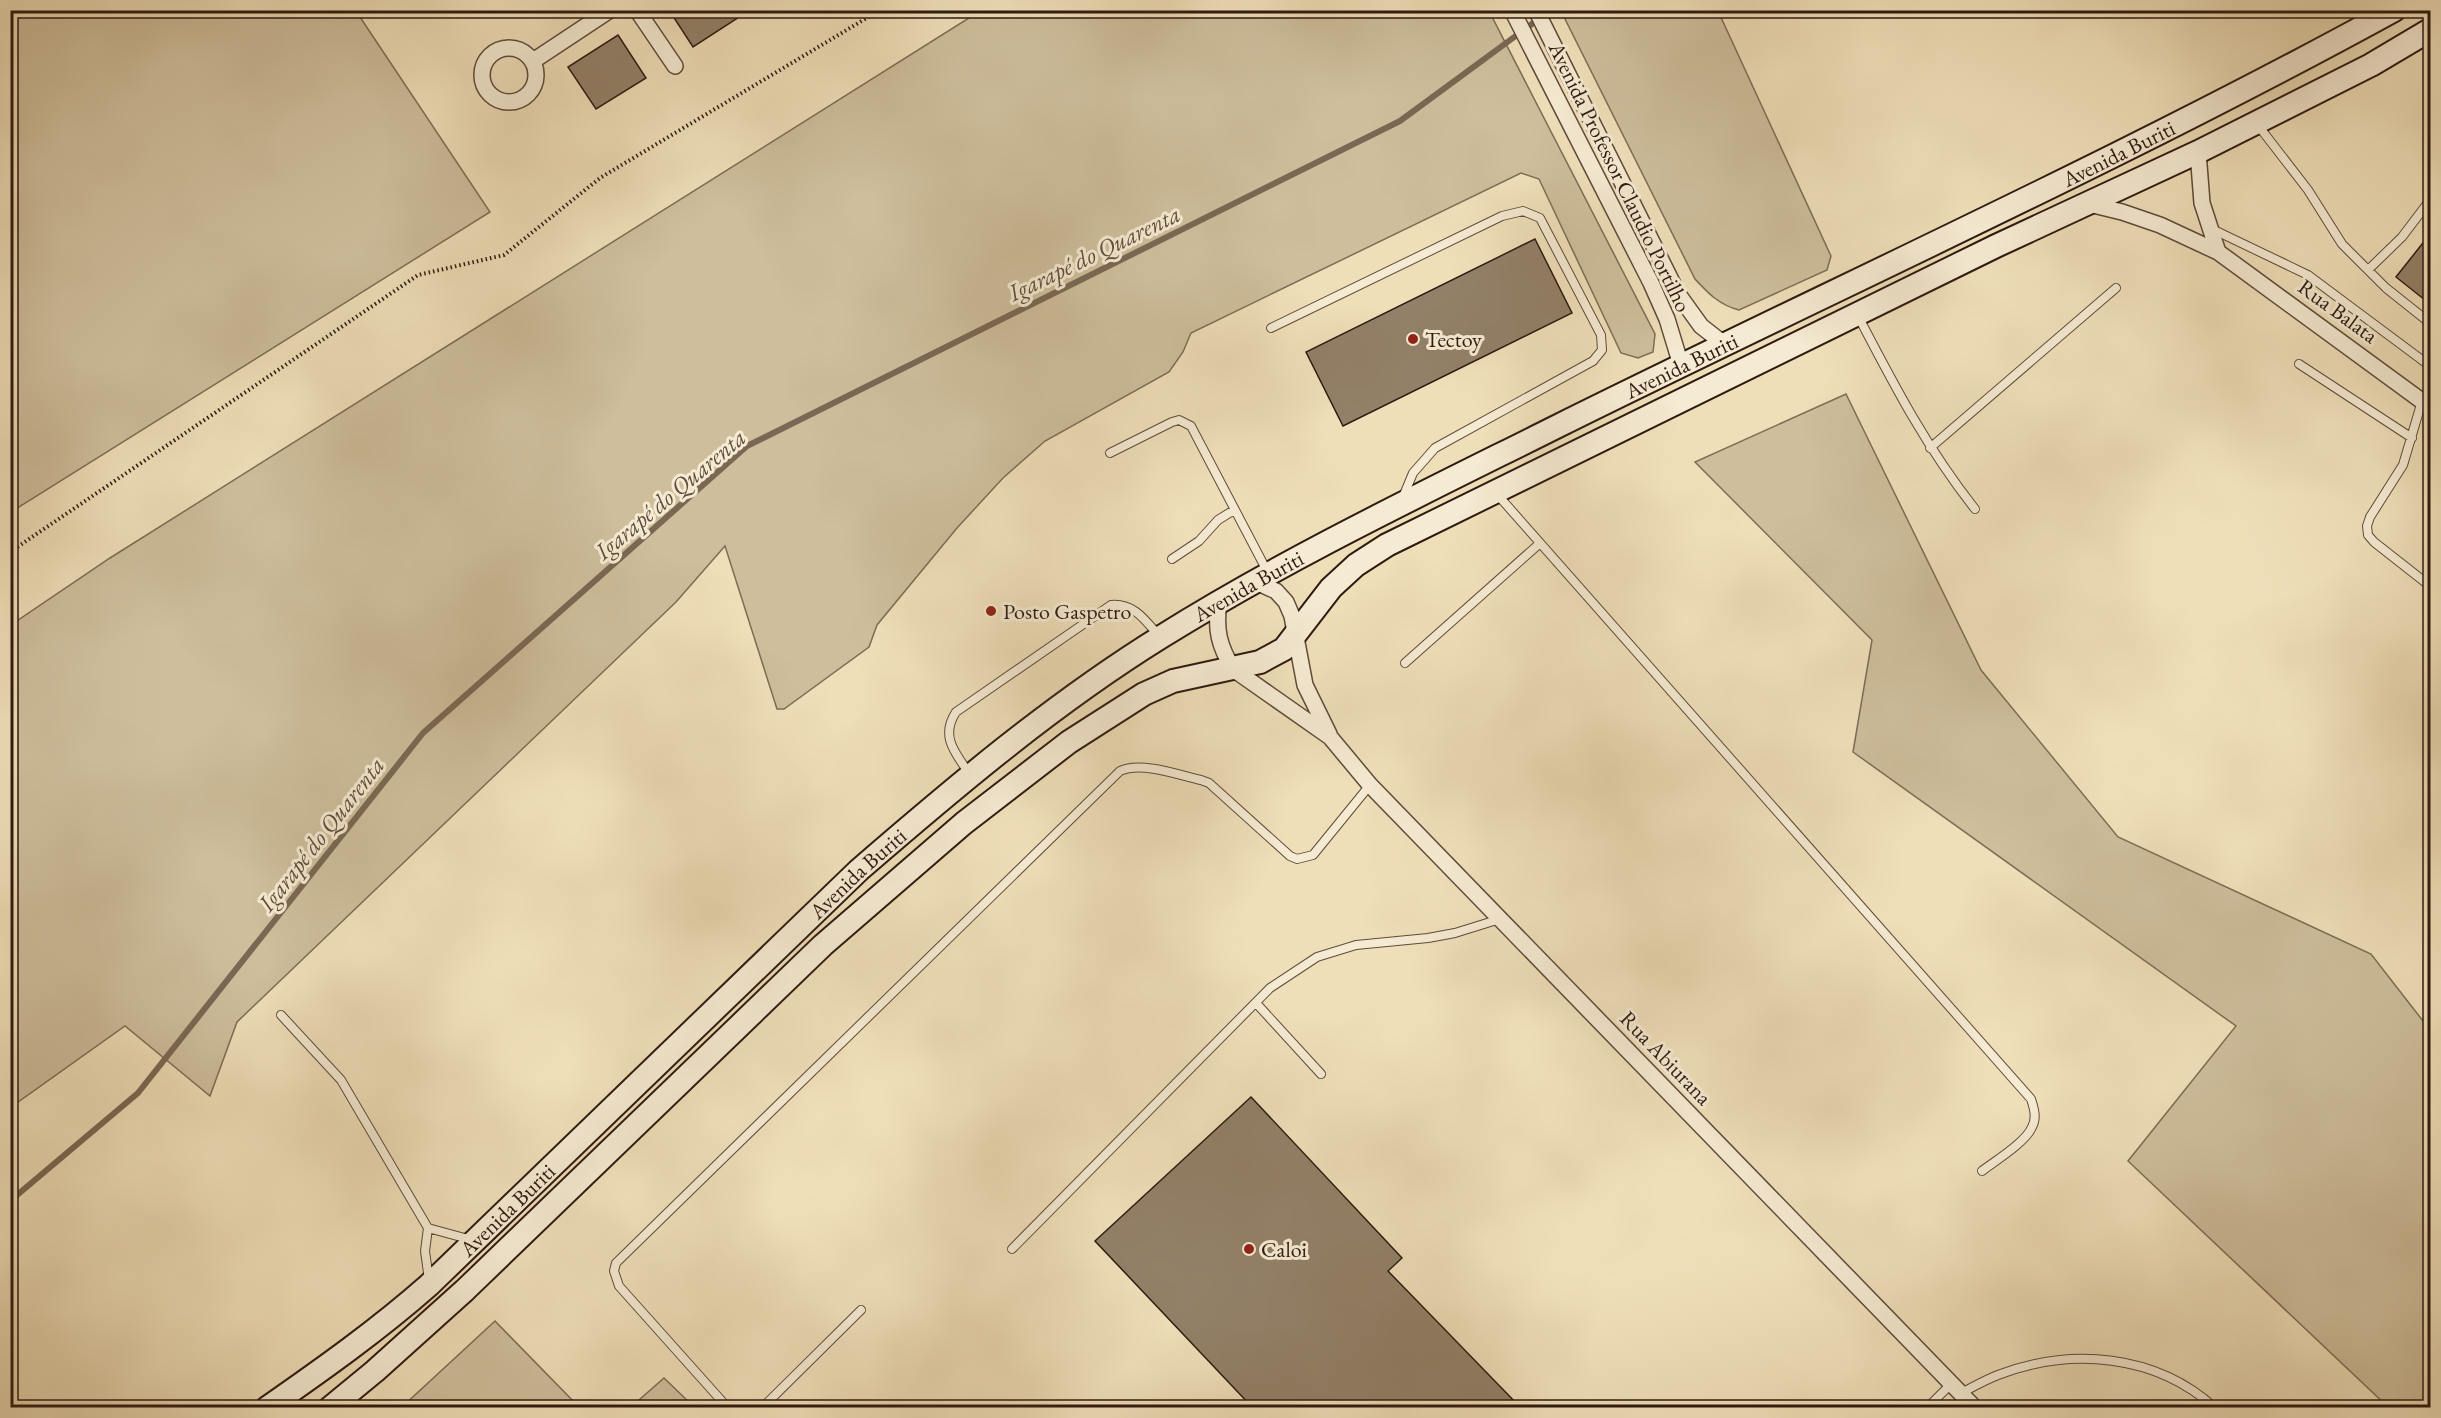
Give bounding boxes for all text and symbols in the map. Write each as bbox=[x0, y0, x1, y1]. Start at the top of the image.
street label: Avenida Professor Claudio Portilho bbox=[1541, 36, 1698, 317]
street label: Avenida Buriti bbox=[2056, 113, 2180, 194]
water label: Igarapé do Quarenta bbox=[1002, 198, 1185, 309]
street label: Rua Balata bbox=[2292, 272, 2384, 350]
place label: Tectoy bbox=[1425, 325, 1482, 354]
street label: Avenida Buriti bbox=[1619, 326, 1743, 406]
marker: Tectoy bbox=[1406, 332, 1420, 346]
water label: Igarapé do Quarenta bbox=[587, 422, 752, 567]
street label: Avenida Buriti bbox=[1187, 543, 1308, 629]
place label: Posto Gaspetro bbox=[1003, 597, 1131, 626]
marker: Posto Gaspetro bbox=[984, 604, 998, 618]
water label: Igarapé do Quarenta bbox=[250, 750, 391, 918]
street label: Avenida Buriti bbox=[802, 821, 912, 926]
street label: Rua Abiurana bbox=[1614, 1005, 1718, 1112]
street label: Avenida Buriti bbox=[452, 1157, 561, 1263]
place label: Caloi bbox=[1261, 1235, 1307, 1264]
marker: Caloi bbox=[1242, 1242, 1256, 1256]

